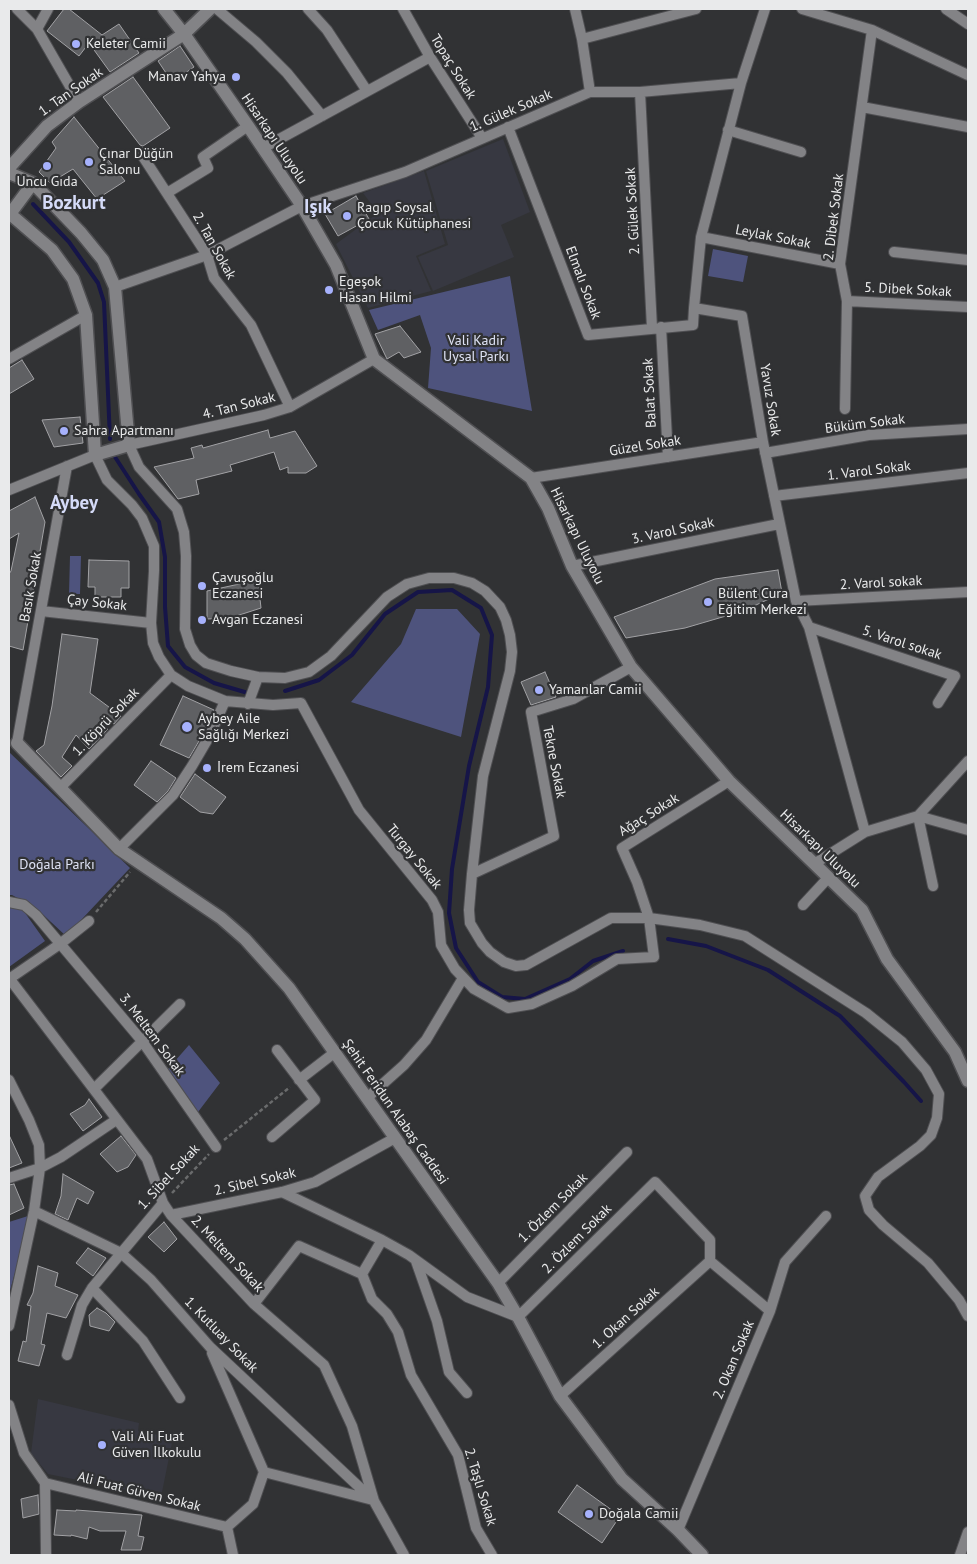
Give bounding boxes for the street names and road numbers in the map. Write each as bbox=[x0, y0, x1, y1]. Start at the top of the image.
street label: Topaç Sokak bbox=[426, 31, 480, 103]
street label: 1. Tan Sokak bbox=[36, 64, 106, 120]
street label: 1. Gülek Sokak bbox=[467, 86, 555, 136]
street label: Hisarkapı Uluyolu bbox=[237, 90, 311, 188]
street label: 2. Gülek Sokak bbox=[622, 167, 644, 255]
street label: 2. Dibek Sokak bbox=[820, 172, 848, 262]
street label: 2. Tan Sokak bbox=[189, 209, 239, 283]
street label: Leylak Sokak bbox=[734, 221, 812, 253]
street label: Elmalı Sokak bbox=[561, 244, 605, 322]
street label: 5. Dibek Sokak bbox=[864, 279, 952, 301]
street label: Balat Sokak bbox=[640, 358, 660, 428]
street label: Yavuz Sokak bbox=[756, 362, 784, 438]
street label: 4. Tan Sokak bbox=[201, 389, 277, 423]
street label: Büküm Sokak bbox=[824, 411, 906, 437]
street label: Güzel Sokak bbox=[608, 432, 682, 460]
street label: 1. Varol Sokak bbox=[826, 458, 912, 484]
street label: Hisarkapı Uluyolu bbox=[546, 485, 608, 587]
street label: 3. Varol Sokak bbox=[630, 514, 716, 548]
street label: Basık Sokak bbox=[17, 551, 45, 623]
street label: 2. Varol sokak bbox=[839, 572, 923, 594]
street label: Çay Sokak bbox=[66, 591, 128, 615]
street label: 5. Varol sokak bbox=[860, 622, 944, 664]
street label: 1. Köprü Sokak bbox=[69, 684, 143, 760]
street label: Tekne Sokak bbox=[539, 724, 569, 800]
street label: Ağaç Sokak bbox=[616, 790, 682, 840]
street label: Hisarkapı Uluyolu bbox=[776, 806, 864, 892]
street label: Turgay Sokak bbox=[383, 821, 445, 893]
street label: 3. Meltem Sokak bbox=[116, 991, 188, 1079]
street label: Şehit Feridun Alabaş Caddesi bbox=[338, 1036, 452, 1188]
street label: 1. Sibel Sokak bbox=[134, 1141, 204, 1213]
street label: 2. Sibel Sokak bbox=[213, 1164, 297, 1200]
street label: 1. Özlem Sokak bbox=[515, 1170, 591, 1246]
street label: 2. Özlem Sokak bbox=[539, 1201, 615, 1277]
street label: 2. Meltem Sokak bbox=[187, 1212, 267, 1296]
street label: 1. Okan Sokak bbox=[589, 1284, 663, 1352]
street label: 1. Kutluay Sokak bbox=[181, 1294, 261, 1376]
street label: 2. Okan Sokak bbox=[710, 1318, 758, 1402]
street label: 2. Taşlı Sokak bbox=[460, 1446, 500, 1528]
street label: Ali Fuat Güven Sokak bbox=[76, 1469, 202, 1515]

